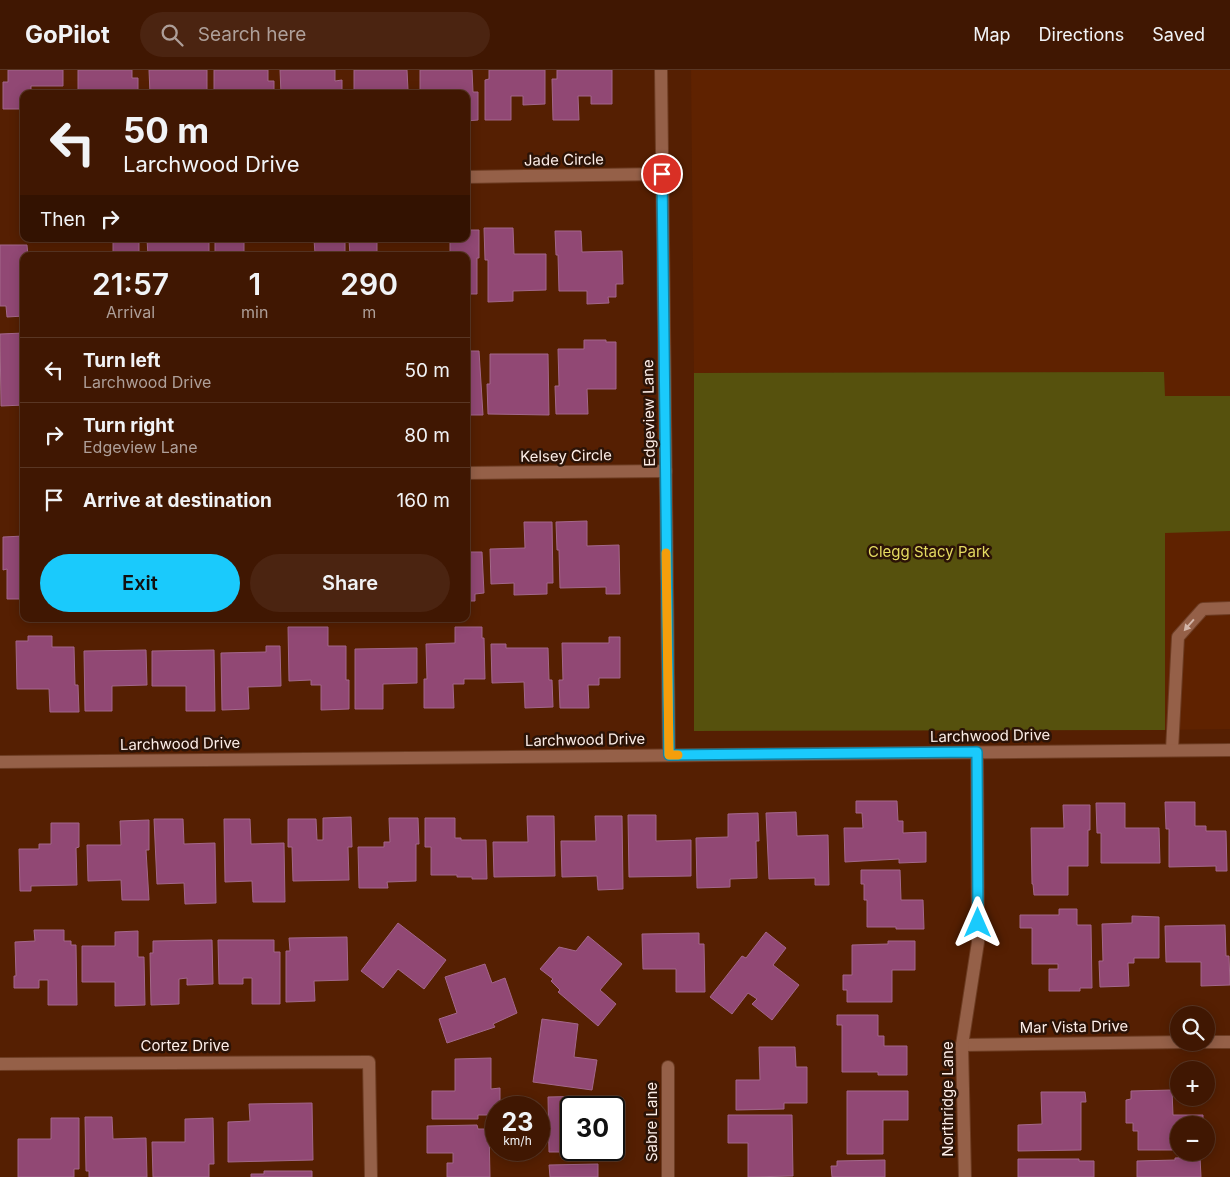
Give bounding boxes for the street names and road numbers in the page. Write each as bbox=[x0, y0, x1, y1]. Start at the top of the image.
street label: Jade Circle bbox=[524, 149, 604, 170]
street label: Edgeview Lane bbox=[638, 359, 659, 467]
street label: Kelsey Circle bbox=[520, 445, 612, 466]
street label: Larchwood Drive bbox=[930, 725, 1050, 746]
street label: Larchwood Drive bbox=[525, 729, 645, 750]
street label: Larchwood Drive bbox=[120, 733, 240, 754]
street label: Mar Vista Drive bbox=[1020, 1016, 1128, 1037]
street label: Cortez Drive bbox=[141, 1036, 229, 1055]
street label: Northridge Lane bbox=[938, 1041, 957, 1157]
street label: Sabre Lane bbox=[642, 1082, 661, 1162]

